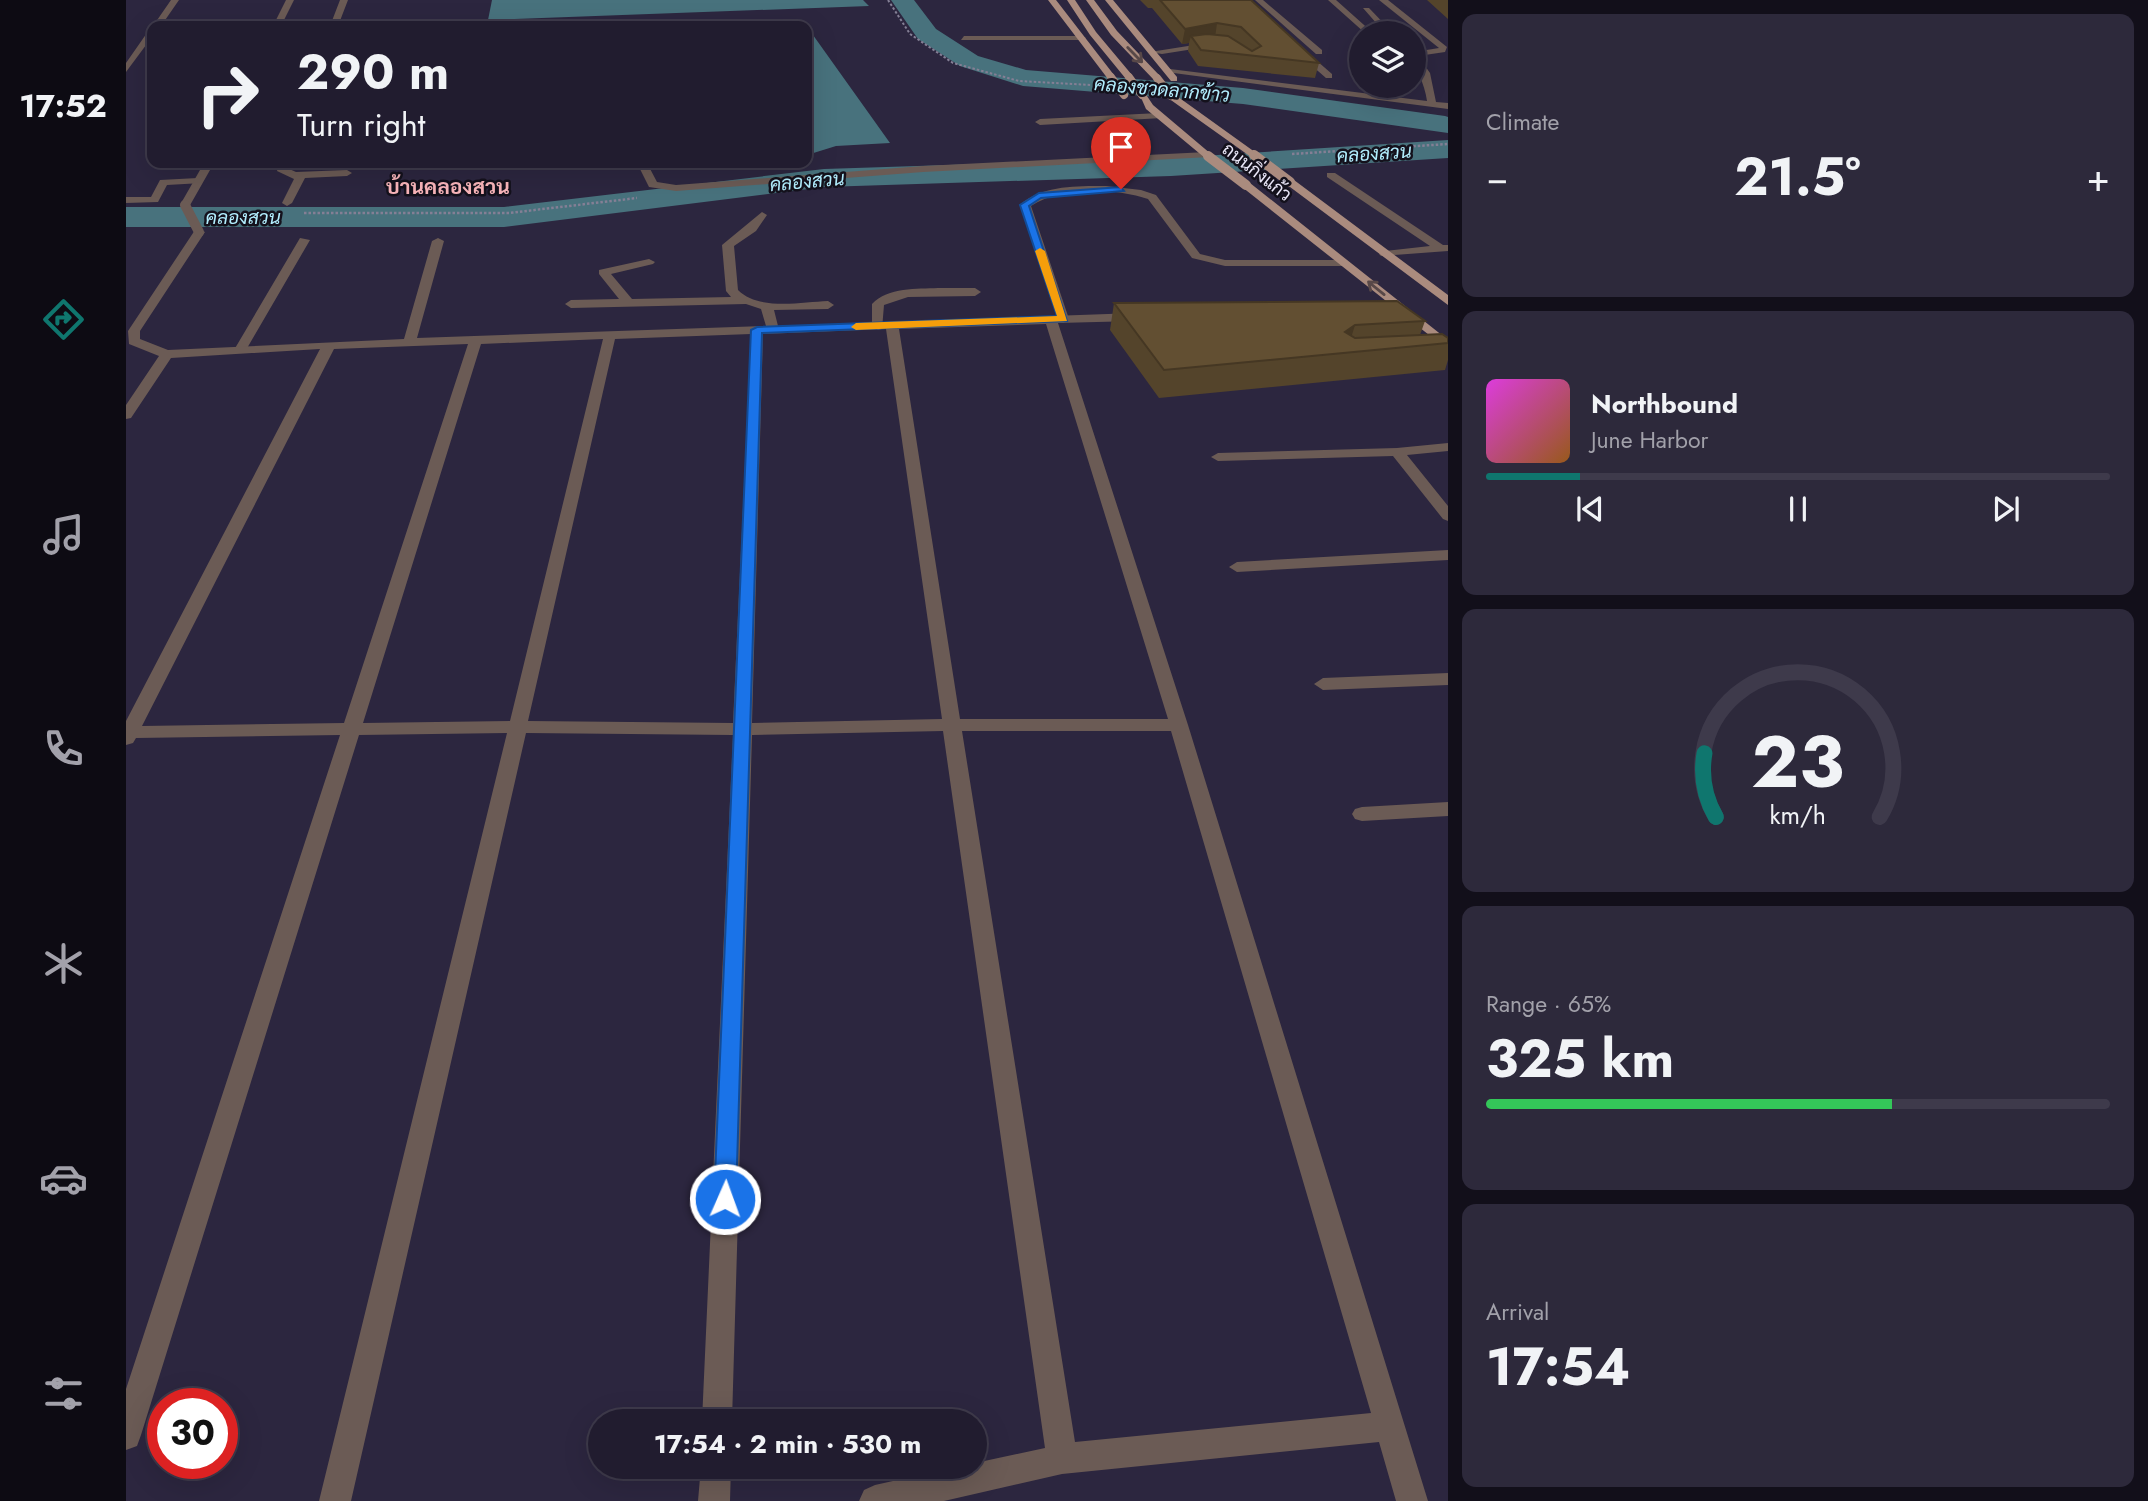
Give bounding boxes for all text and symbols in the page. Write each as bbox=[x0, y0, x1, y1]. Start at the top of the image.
map controls bbox=[1349, 21, 1426, 98]
button: layers bbox=[1349, 21, 1426, 98]
text: 290 m bbox=[297, 37, 449, 107]
one-way arrow bbox=[1127, 46, 1144, 63]
icon: right bbox=[182, 49, 273, 140]
water label: คลองชวดลากข้าว bbox=[1093, 70, 1231, 109]
text: 17:52 bbox=[19, 83, 107, 129]
text: Turn right bbox=[297, 102, 426, 148]
text: Climate bbox=[1486, 105, 1559, 139]
pin bbox=[1091, 117, 1151, 189]
icon: arrive bbox=[1102, 128, 1140, 166]
street label: ถนนกิ่งแก้ว bbox=[1217, 135, 1299, 207]
water label: คลองสวน bbox=[1336, 137, 1412, 170]
text: 21.5° bbox=[1734, 139, 1861, 215]
text: − bbox=[1486, 150, 1508, 205]
text: + bbox=[2087, 150, 2110, 205]
water label: คลองสวน bbox=[768, 165, 846, 198]
district label: บ้านคลองสวน bbox=[386, 172, 510, 202]
water label: คลองสวน bbox=[205, 204, 281, 231]
one-way arrow bbox=[1367, 280, 1385, 296]
icon: directions bbox=[39, 295, 88, 344]
text: Northbound bbox=[1591, 385, 1738, 423]
text: June Harbor bbox=[1591, 423, 1708, 457]
icon: previous bbox=[1571, 490, 1609, 528]
icon: pause bbox=[1779, 490, 1817, 528]
icon: next bbox=[1987, 490, 2025, 528]
icon: music bbox=[39, 510, 88, 559]
text: 23 bbox=[1752, 709, 1844, 814]
icon: phone bbox=[39, 724, 88, 773]
text: km/h bbox=[1770, 796, 1826, 832]
icon: climate bbox=[39, 939, 88, 988]
text: Range · 65% bbox=[1486, 987, 1611, 1021]
text: 325 km bbox=[1486, 1021, 1674, 1097]
icon: car bbox=[39, 1154, 88, 1203]
position arrow bbox=[688, 1162, 762, 1236]
text: Arrival bbox=[1486, 1295, 1549, 1329]
text: 17:54 bbox=[1486, 1329, 1630, 1405]
icon: filters bbox=[39, 1369, 88, 1418]
speed limit sign: 30 bbox=[147, 1388, 238, 1479]
text: 17:54 · 2 min · 530 m bbox=[654, 1425, 921, 1463]

